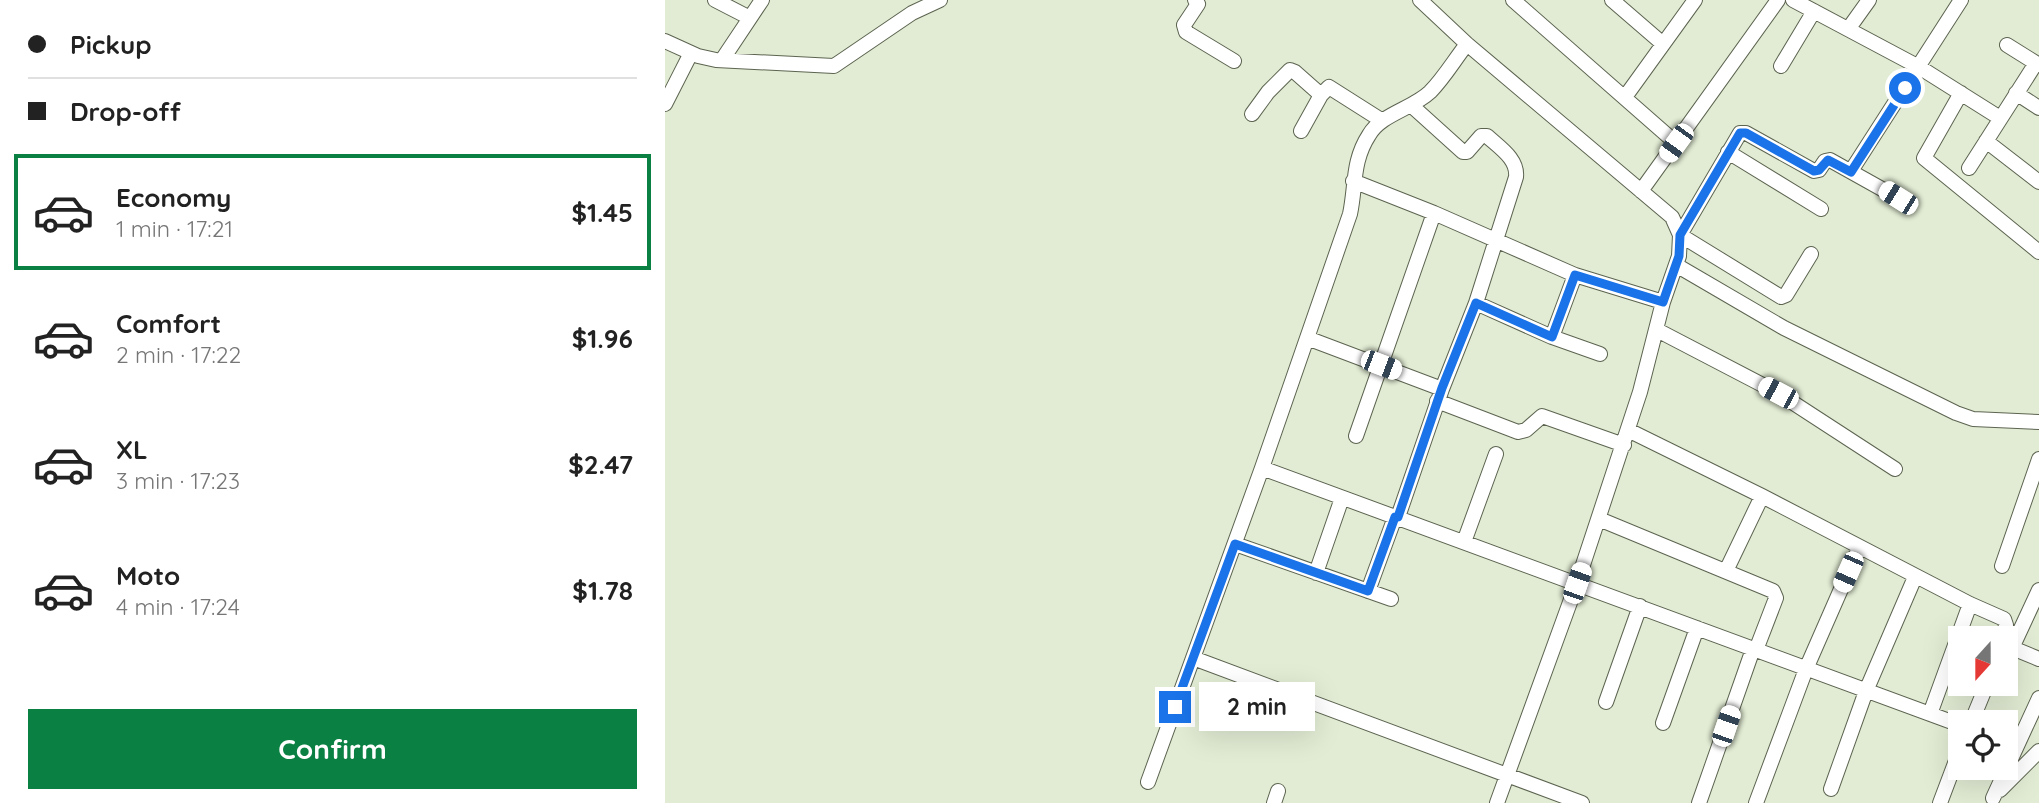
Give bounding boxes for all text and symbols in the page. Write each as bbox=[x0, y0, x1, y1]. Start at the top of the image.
text: Pickup bbox=[70, 28, 152, 61]
route start bbox=[1889, 72, 1921, 104]
text: Drop-off bbox=[70, 95, 181, 128]
car bbox=[1656, 120, 1697, 166]
car bbox=[1875, 178, 1922, 218]
icon: car bbox=[32, 181, 95, 244]
text: Economy bbox=[116, 181, 231, 214]
text: $1.45 bbox=[571, 196, 633, 229]
text: 1 min · 17:21 bbox=[116, 214, 233, 243]
icon: car bbox=[32, 307, 95, 370]
text: Comfort bbox=[116, 307, 221, 340]
text: $1.96 bbox=[572, 322, 633, 355]
text: 2 min · 17:22 bbox=[116, 340, 241, 369]
car bbox=[1358, 348, 1405, 382]
car bbox=[1755, 374, 1802, 412]
icon: car bbox=[32, 433, 95, 496]
text: XL bbox=[116, 433, 148, 466]
text: $2.47 bbox=[568, 448, 633, 481]
text: 3 min · 17:23 bbox=[116, 466, 240, 495]
car bbox=[1830, 549, 1867, 595]
icon: car bbox=[32, 559, 95, 622]
text: Moto bbox=[116, 559, 180, 592]
car bbox=[1561, 560, 1594, 606]
text: $1.78 bbox=[572, 574, 633, 607]
text: 4 min · 17:24 bbox=[116, 592, 240, 621]
north arrow bbox=[1948, 626, 2018, 696]
map controls bbox=[1948, 626, 2018, 780]
callout: 2 min bbox=[1199, 682, 1315, 732]
route end bbox=[1159, 691, 1191, 723]
text: 2 min bbox=[1227, 692, 1287, 721]
car bbox=[1710, 703, 1743, 749]
button: Confirm bbox=[28, 709, 637, 789]
button: locate bbox=[1948, 710, 2018, 780]

